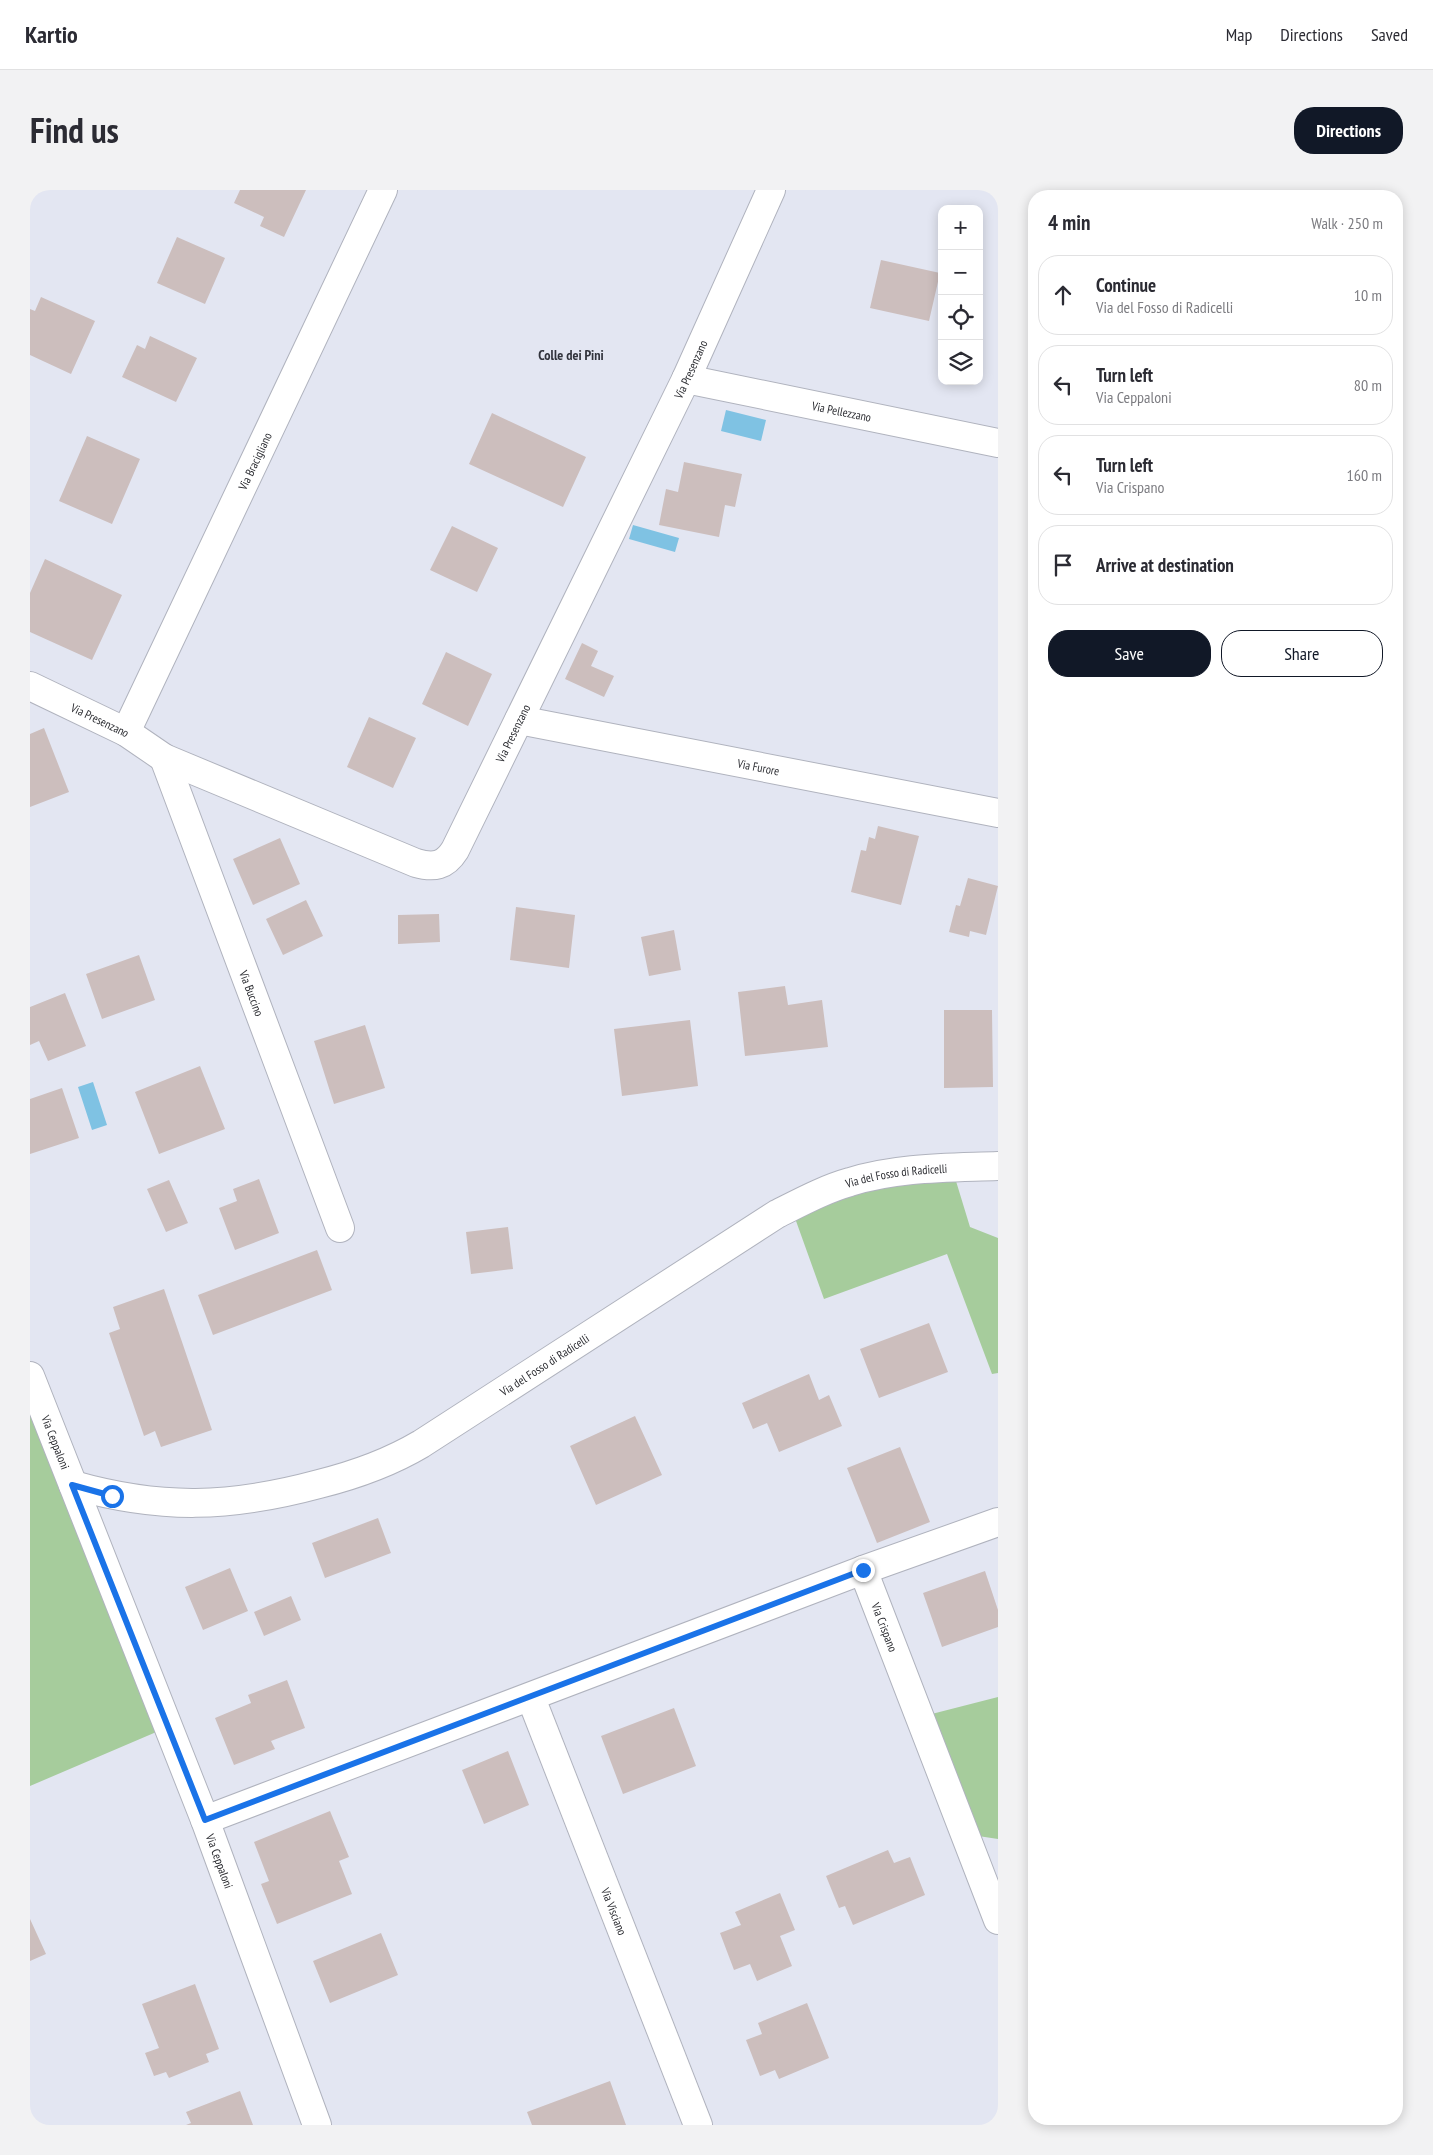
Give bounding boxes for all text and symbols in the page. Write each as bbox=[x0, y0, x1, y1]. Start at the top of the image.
text: Kartio bbox=[25, 19, 78, 50]
text: Map bbox=[1226, 23, 1252, 46]
text: Directions bbox=[1280, 23, 1343, 46]
text: Saved bbox=[1371, 23, 1408, 46]
text: Find us bbox=[30, 107, 119, 153]
button: Directions bbox=[1294, 107, 1403, 154]
map controls bbox=[938, 205, 983, 385]
button: + bbox=[938, 205, 983, 250]
text: 4 min bbox=[1048, 209, 1090, 236]
text: Walk · 250 m bbox=[1311, 213, 1383, 233]
button: − bbox=[938, 250, 983, 295]
text: Continue bbox=[1096, 273, 1156, 297]
icon: ahead bbox=[1049, 281, 1077, 309]
text: 10 m bbox=[1354, 285, 1382, 305]
button: locate bbox=[938, 295, 983, 340]
text: Via del Fosso di Radicelli bbox=[1096, 297, 1233, 317]
street label: Via Presenzano bbox=[670, 337, 710, 402]
button: layers bbox=[938, 340, 983, 385]
district label: Colle dei Pini bbox=[538, 346, 604, 364]
text: Turn left bbox=[1096, 363, 1153, 387]
icon: left bbox=[1049, 371, 1077, 399]
text: 80 m bbox=[1354, 375, 1382, 395]
text: Via Ceppaloni bbox=[1096, 387, 1172, 407]
street label: Via Pellezzano bbox=[810, 397, 873, 424]
street label: Via Bracigliano bbox=[234, 430, 275, 493]
text: Turn left bbox=[1096, 453, 1153, 477]
icon: left bbox=[1049, 461, 1077, 489]
text: 160 m bbox=[1347, 465, 1382, 485]
text: Via Crispano bbox=[1096, 477, 1164, 497]
icon: arrive bbox=[1049, 551, 1077, 579]
text: Arrive at destination bbox=[1096, 553, 1234, 577]
button: Save bbox=[1048, 630, 1211, 677]
button: Share bbox=[1221, 630, 1383, 677]
street label: Via Presenzano bbox=[68, 699, 133, 740]
street label: Via Presenzano bbox=[491, 701, 533, 765]
street label: Via Furore bbox=[735, 755, 781, 778]
street label: Via Buccino bbox=[236, 967, 267, 1018]
street label: Via del Fosso di Radicelli bbox=[843, 1160, 948, 1191]
street label: Via del Fosso di Radicelli bbox=[496, 1330, 591, 1399]
street label: Via Ceppaloni bbox=[38, 1412, 73, 1471]
route start bbox=[101, 1485, 124, 1508]
route end bbox=[852, 1559, 875, 1582]
street label: Via Crispano bbox=[868, 1599, 901, 1654]
street label: Via Ceppaloni bbox=[203, 1831, 237, 1890]
street label: Via Visciano bbox=[598, 1884, 630, 1937]

